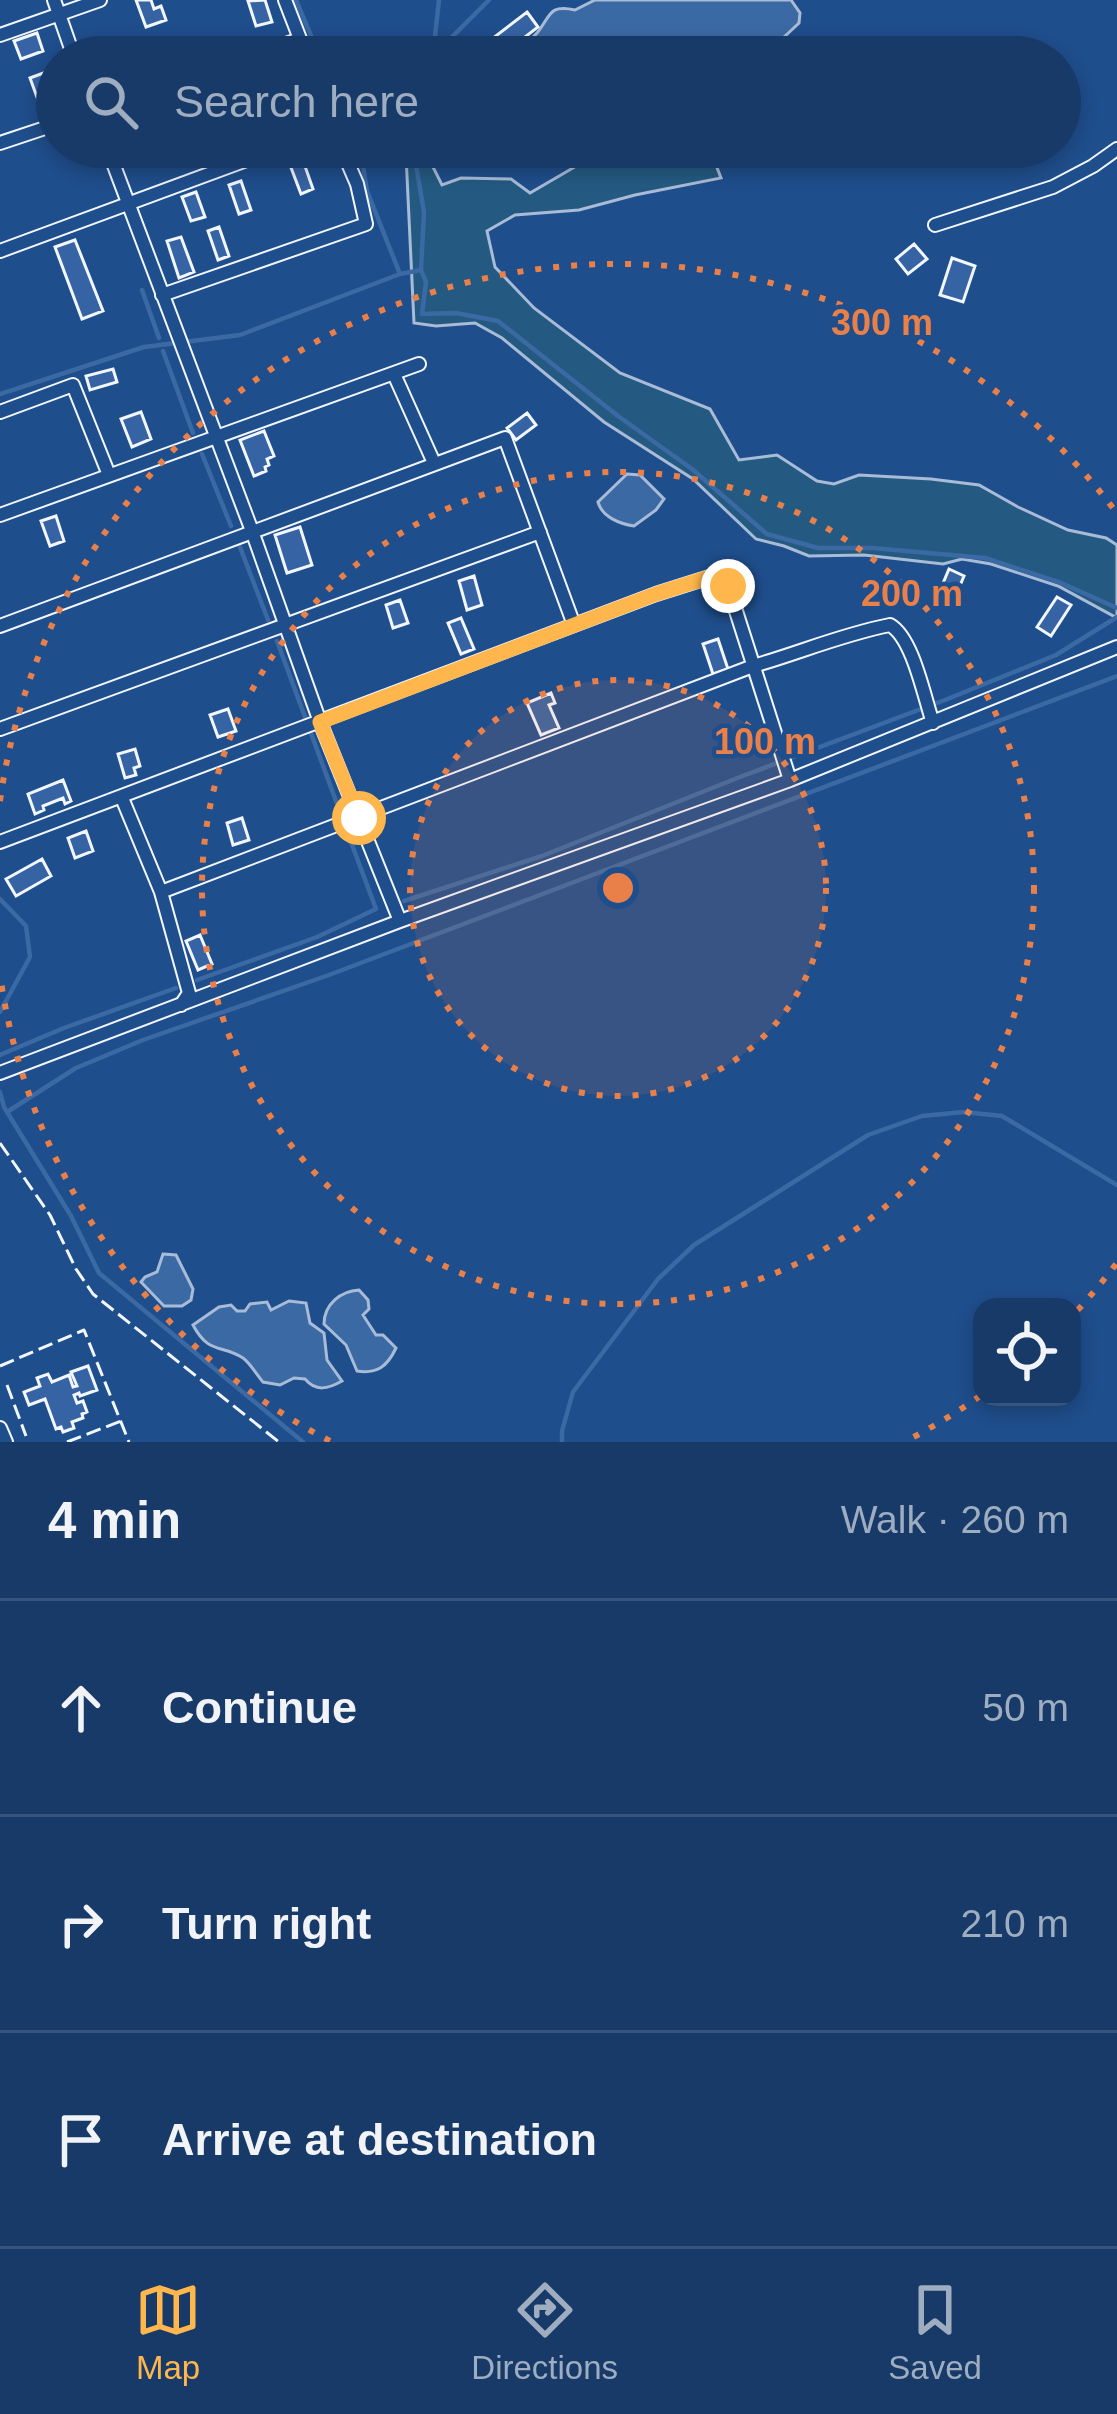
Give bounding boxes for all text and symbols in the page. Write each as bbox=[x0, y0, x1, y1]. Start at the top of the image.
search box bbox=[36, 36, 1081, 168]
icon: search bbox=[78, 69, 144, 135]
text: Search here bbox=[174, 76, 419, 127]
text: 300 m bbox=[831, 302, 933, 343]
route end bbox=[701, 559, 755, 613]
text: 200 m bbox=[861, 573, 963, 614]
text: 100 m bbox=[714, 721, 816, 762]
route start bbox=[332, 791, 386, 845]
centre of rings bbox=[597, 867, 639, 909]
map controls bbox=[973, 1298, 1081, 1406]
button: locate bbox=[973, 1298, 1081, 1406]
text: 4 min bbox=[48, 1492, 181, 1549]
text: Walk · 260 m bbox=[841, 1498, 1069, 1541]
icon: ahead bbox=[48, 1675, 114, 1741]
text: Continue bbox=[162, 1682, 357, 1733]
text: 50 m bbox=[982, 1686, 1069, 1729]
icon: right bbox=[48, 1891, 114, 1957]
text: Turn right bbox=[162, 1898, 371, 1949]
text: 210 m bbox=[961, 1902, 1069, 1945]
icon: arrive bbox=[48, 2107, 114, 2173]
text: Arrive at destination bbox=[162, 2114, 597, 2165]
tab: Map bbox=[135, 2277, 201, 2387]
tab: Directions bbox=[471, 2277, 618, 2387]
tab: Saved bbox=[888, 2277, 982, 2387]

